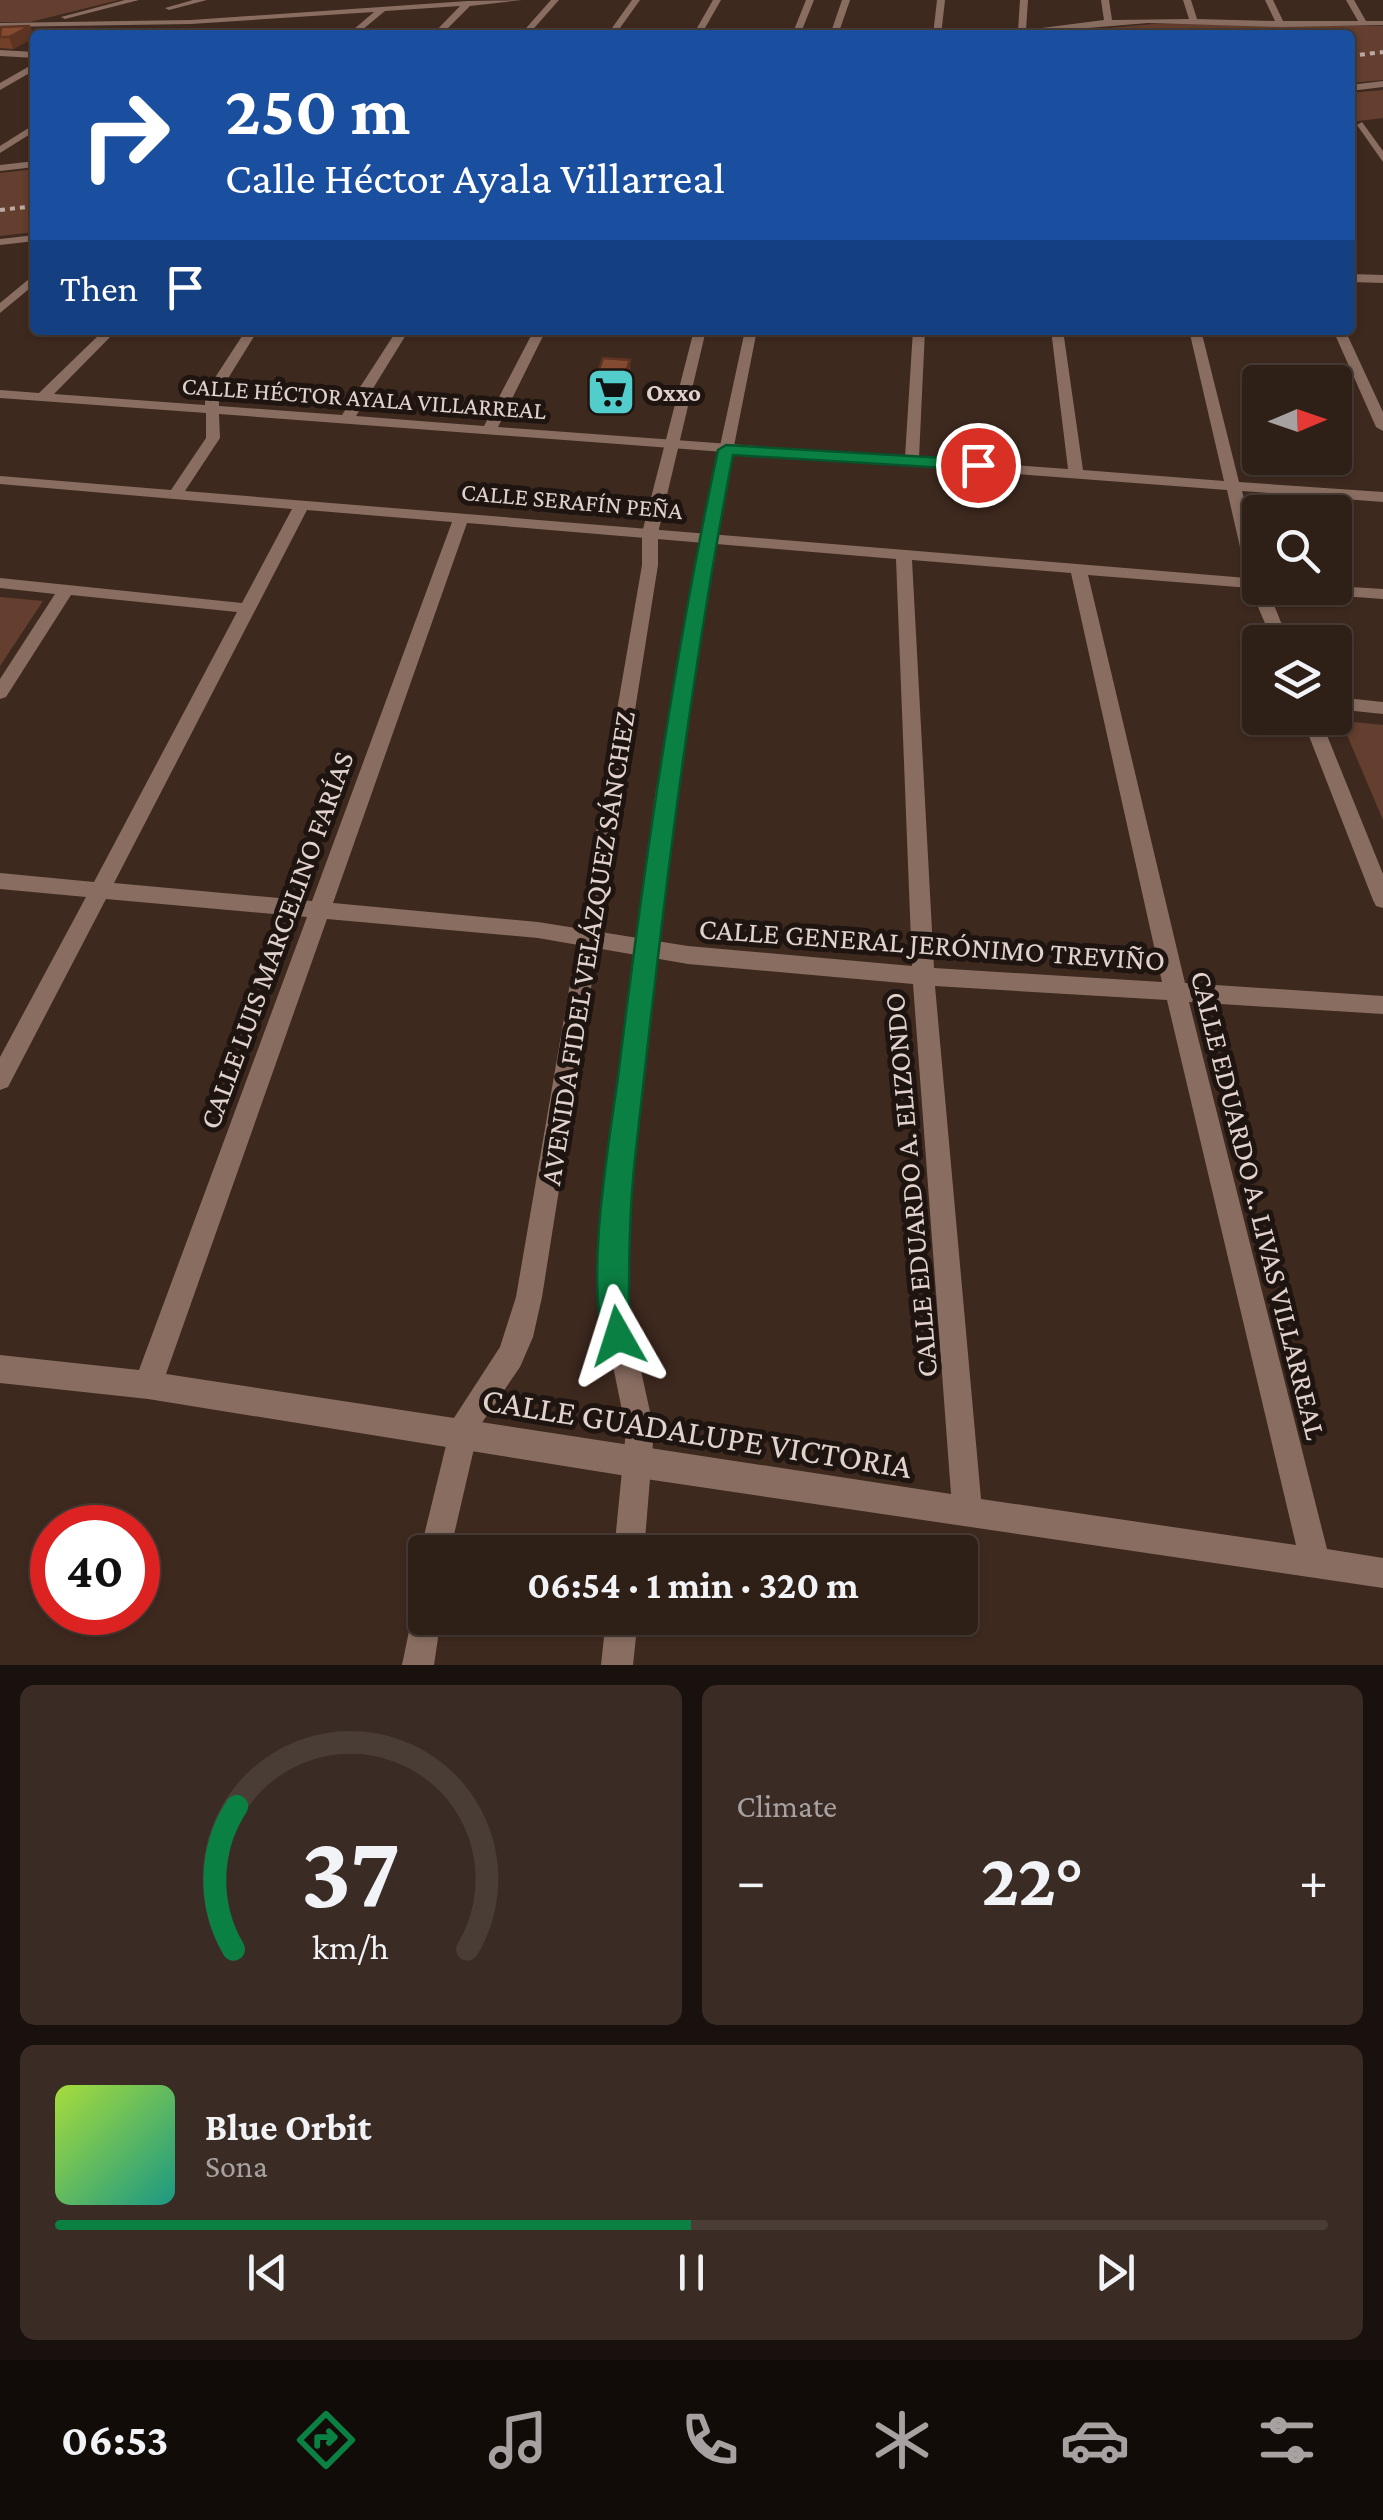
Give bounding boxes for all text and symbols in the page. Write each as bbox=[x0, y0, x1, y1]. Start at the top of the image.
icon: right bbox=[60, 70, 190, 200]
text: 250 m bbox=[225, 71, 410, 149]
text: Calle Héctor Ayala Villarreal bbox=[225, 153, 725, 203]
icon: arrive bbox=[158, 260, 213, 315]
text: Then bbox=[60, 267, 138, 309]
north arrow bbox=[1242, 365, 1352, 475]
map controls bbox=[1242, 365, 1352, 735]
supermarket icon: Oxxo bbox=[585, 366, 637, 418]
street label: CALLE HÉCTOR AYALA VILLARREAL bbox=[181, 372, 548, 424]
place label: Oxxo bbox=[646, 379, 701, 406]
pin bbox=[936, 423, 1021, 508]
icon: arrive bbox=[951, 438, 1006, 493]
street label: CALLE SERAFÍN PEÑA bbox=[460, 478, 685, 524]
button: search bbox=[1242, 495, 1352, 605]
button: layers bbox=[1242, 625, 1352, 735]
street label: AVENIDA FIDEL VELÁZQUEZ SÁNCHEZ bbox=[533, 709, 641, 1187]
street label: CALLE LUIS MARCELINO FARÍAS bbox=[192, 747, 360, 1133]
street label: CALLE GENERAL JERÓNIMO TREVIÑO bbox=[698, 911, 1166, 977]
street label: CALLE EDUARDO A. LIVAS VILLARREAL bbox=[1185, 967, 1333, 1443]
street label: CALLE EDUARDO A. ELIZONDO bbox=[877, 991, 943, 1379]
position arrow bbox=[566, 1284, 670, 1388]
street label: CALLE GUADALUPE VICTORIA bbox=[479, 1380, 915, 1486]
speed limit sign: 40 bbox=[30, 1505, 160, 1635]
text: 06:54 · 1 min · 320 m bbox=[527, 1564, 859, 1606]
text: Climate bbox=[737, 1788, 837, 1824]
text: 37 bbox=[301, 1814, 401, 1929]
text: 22° bbox=[981, 1838, 1084, 1921]
text: − bbox=[737, 1850, 766, 1911]
text: + bbox=[1299, 1850, 1328, 1911]
text: km/h bbox=[312, 1927, 389, 1967]
text: Blue Orbit bbox=[205, 2106, 372, 2148]
text: Sona bbox=[205, 2148, 268, 2184]
icon: previous bbox=[240, 2245, 295, 2300]
icon: pause bbox=[664, 2245, 719, 2300]
icon: next bbox=[1088, 2245, 1143, 2300]
icon: directions bbox=[291, 2405, 361, 2475]
icon: music bbox=[483, 2405, 553, 2475]
icon: phone bbox=[675, 2405, 745, 2475]
icon: climate bbox=[867, 2405, 937, 2475]
icon: car bbox=[1060, 2405, 1130, 2475]
icon: filters bbox=[1252, 2405, 1322, 2475]
text: 06:53 bbox=[61, 2415, 169, 2465]

